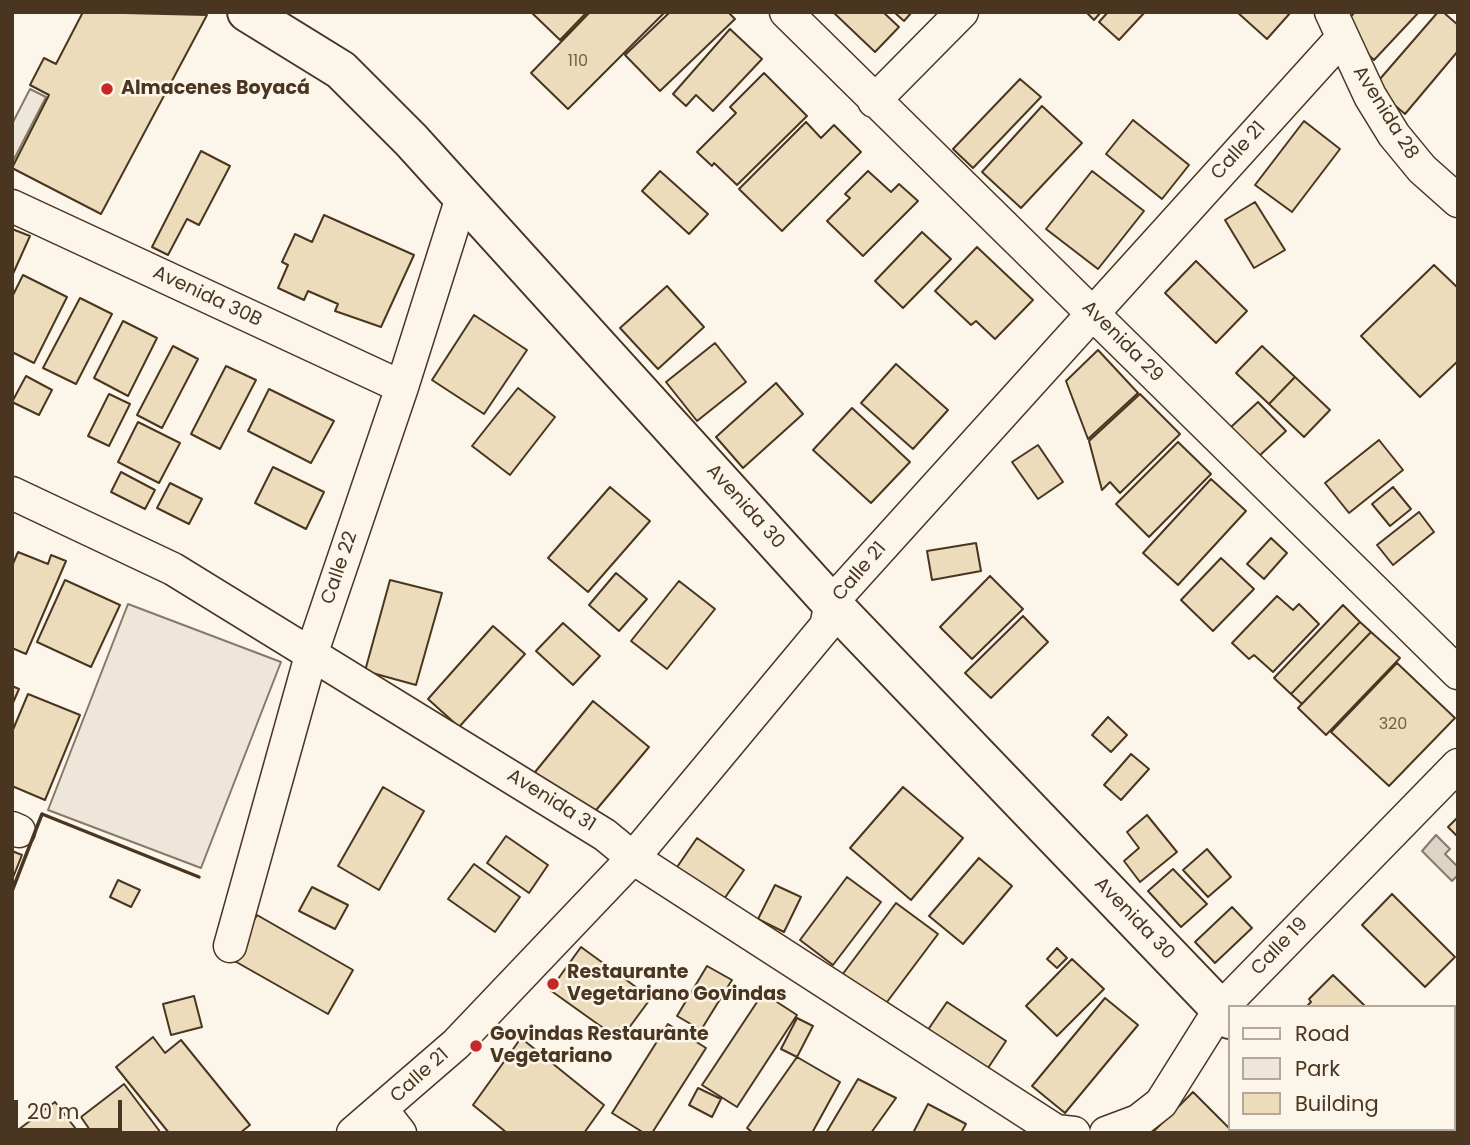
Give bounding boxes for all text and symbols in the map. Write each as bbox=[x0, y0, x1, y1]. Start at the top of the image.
house number: 110 bbox=[568, 52, 588, 72]
street label: Avenida 28 bbox=[1347, 62, 1423, 164]
place label: Almacenes Boyacá bbox=[121, 78, 310, 100]
marker: Almacenes Boyacá bbox=[99, 81, 115, 97]
street label: Calle 21 bbox=[1207, 117, 1271, 185]
street label: Avenida 30B bbox=[149, 262, 265, 332]
street label: Avenida 29 bbox=[1077, 297, 1167, 387]
street label: Avenida 30 bbox=[701, 460, 789, 554]
street label: Calle 22 bbox=[317, 529, 363, 607]
street label: Calle 21 bbox=[828, 538, 892, 606]
house number: 320 bbox=[1379, 715, 1407, 735]
street label: Avenida 31 bbox=[503, 765, 599, 837]
street label: Avenida 30 bbox=[1089, 873, 1179, 965]
street label: Calle 19 bbox=[1247, 913, 1313, 981]
place label: Restaurante Vegetariano Govindas bbox=[567, 962, 787, 1006]
marker: Restaurante Vegetariano Govindas bbox=[545, 976, 561, 992]
legend bbox=[1228, 1005, 1456, 1131]
text: Road bbox=[1295, 1019, 1350, 1048]
place label: Govindas Restaurante Vegetariano bbox=[490, 1024, 709, 1068]
marker: Govindas Restaurante Vegetariano bbox=[468, 1038, 484, 1054]
street label: Calle 21 bbox=[386, 1044, 454, 1108]
text: Park bbox=[1295, 1054, 1340, 1083]
scale bar bbox=[18, 1086, 126, 1130]
text: Building bbox=[1295, 1089, 1379, 1118]
text: 20 m bbox=[27, 1097, 80, 1126]

